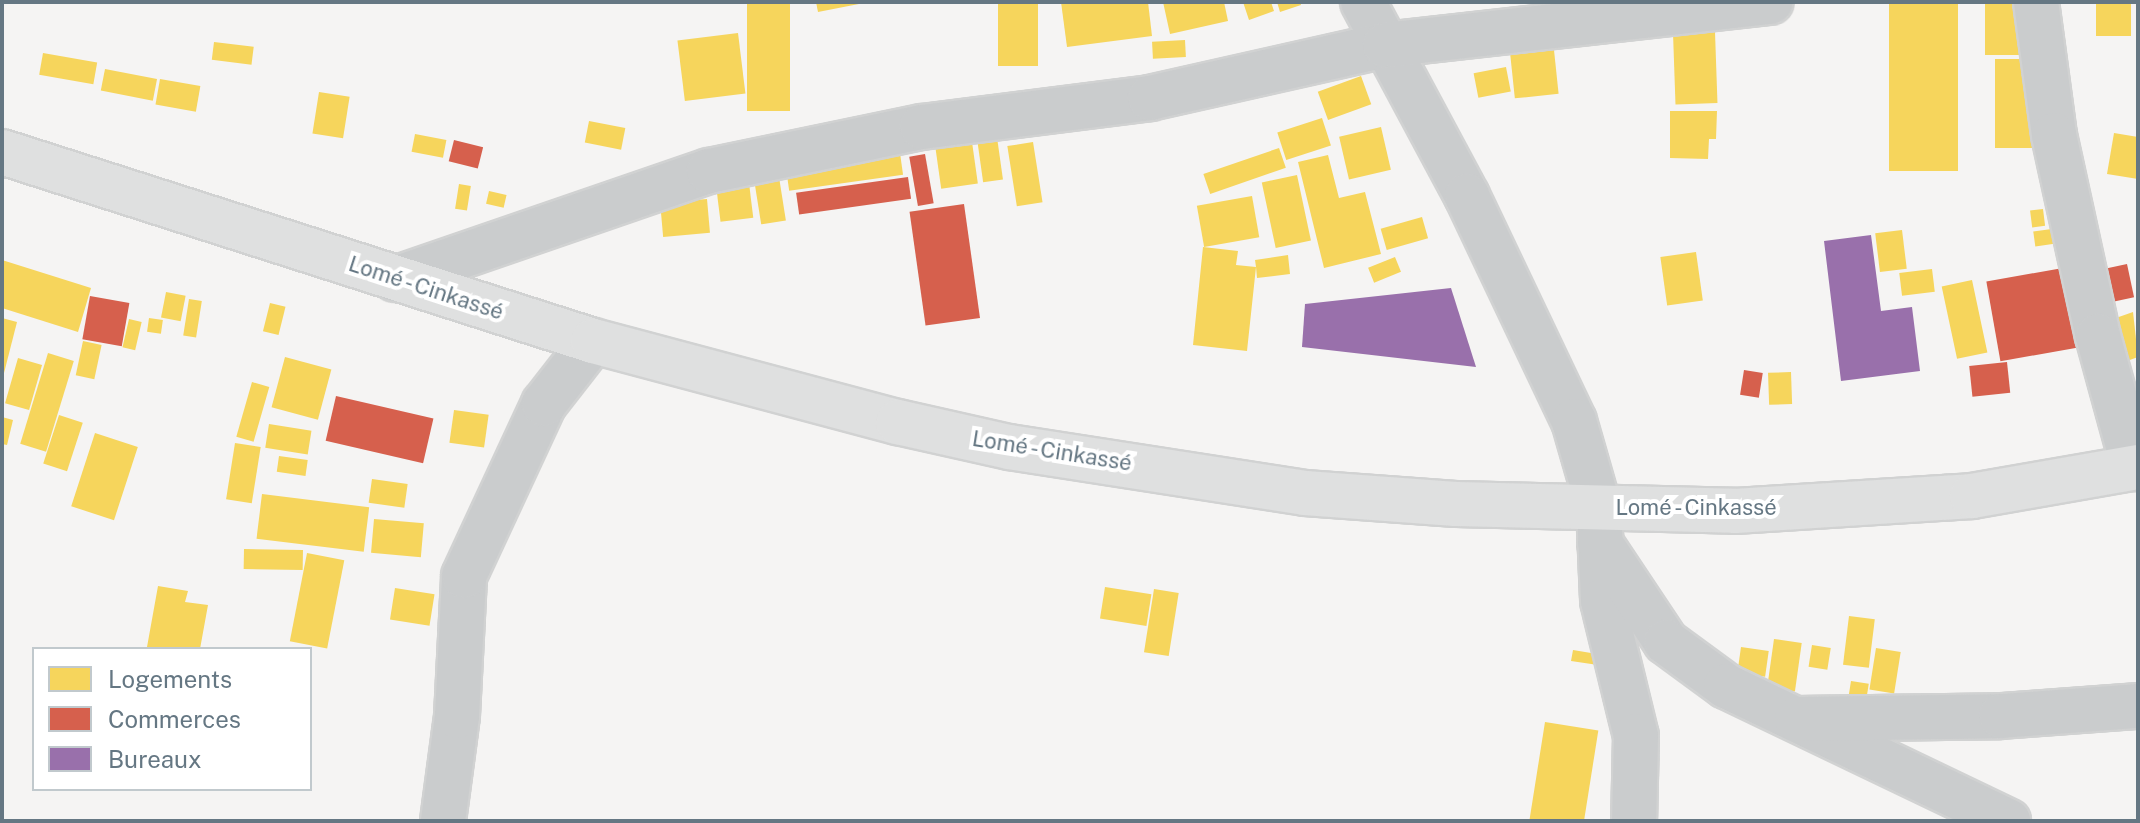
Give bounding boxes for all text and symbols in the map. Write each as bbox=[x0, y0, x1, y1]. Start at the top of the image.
street label: Lomé - Cinkassé bbox=[342, 250, 510, 326]
street label: Lomé - Cinkassé bbox=[967, 425, 1137, 477]
street label: Lomé - Cinkassé bbox=[1612, 495, 1780, 521]
legend bbox=[32, 647, 312, 791]
text: Logements bbox=[108, 665, 232, 693]
text: Commerces bbox=[108, 705, 241, 733]
text: Bureaux bbox=[108, 745, 202, 773]

